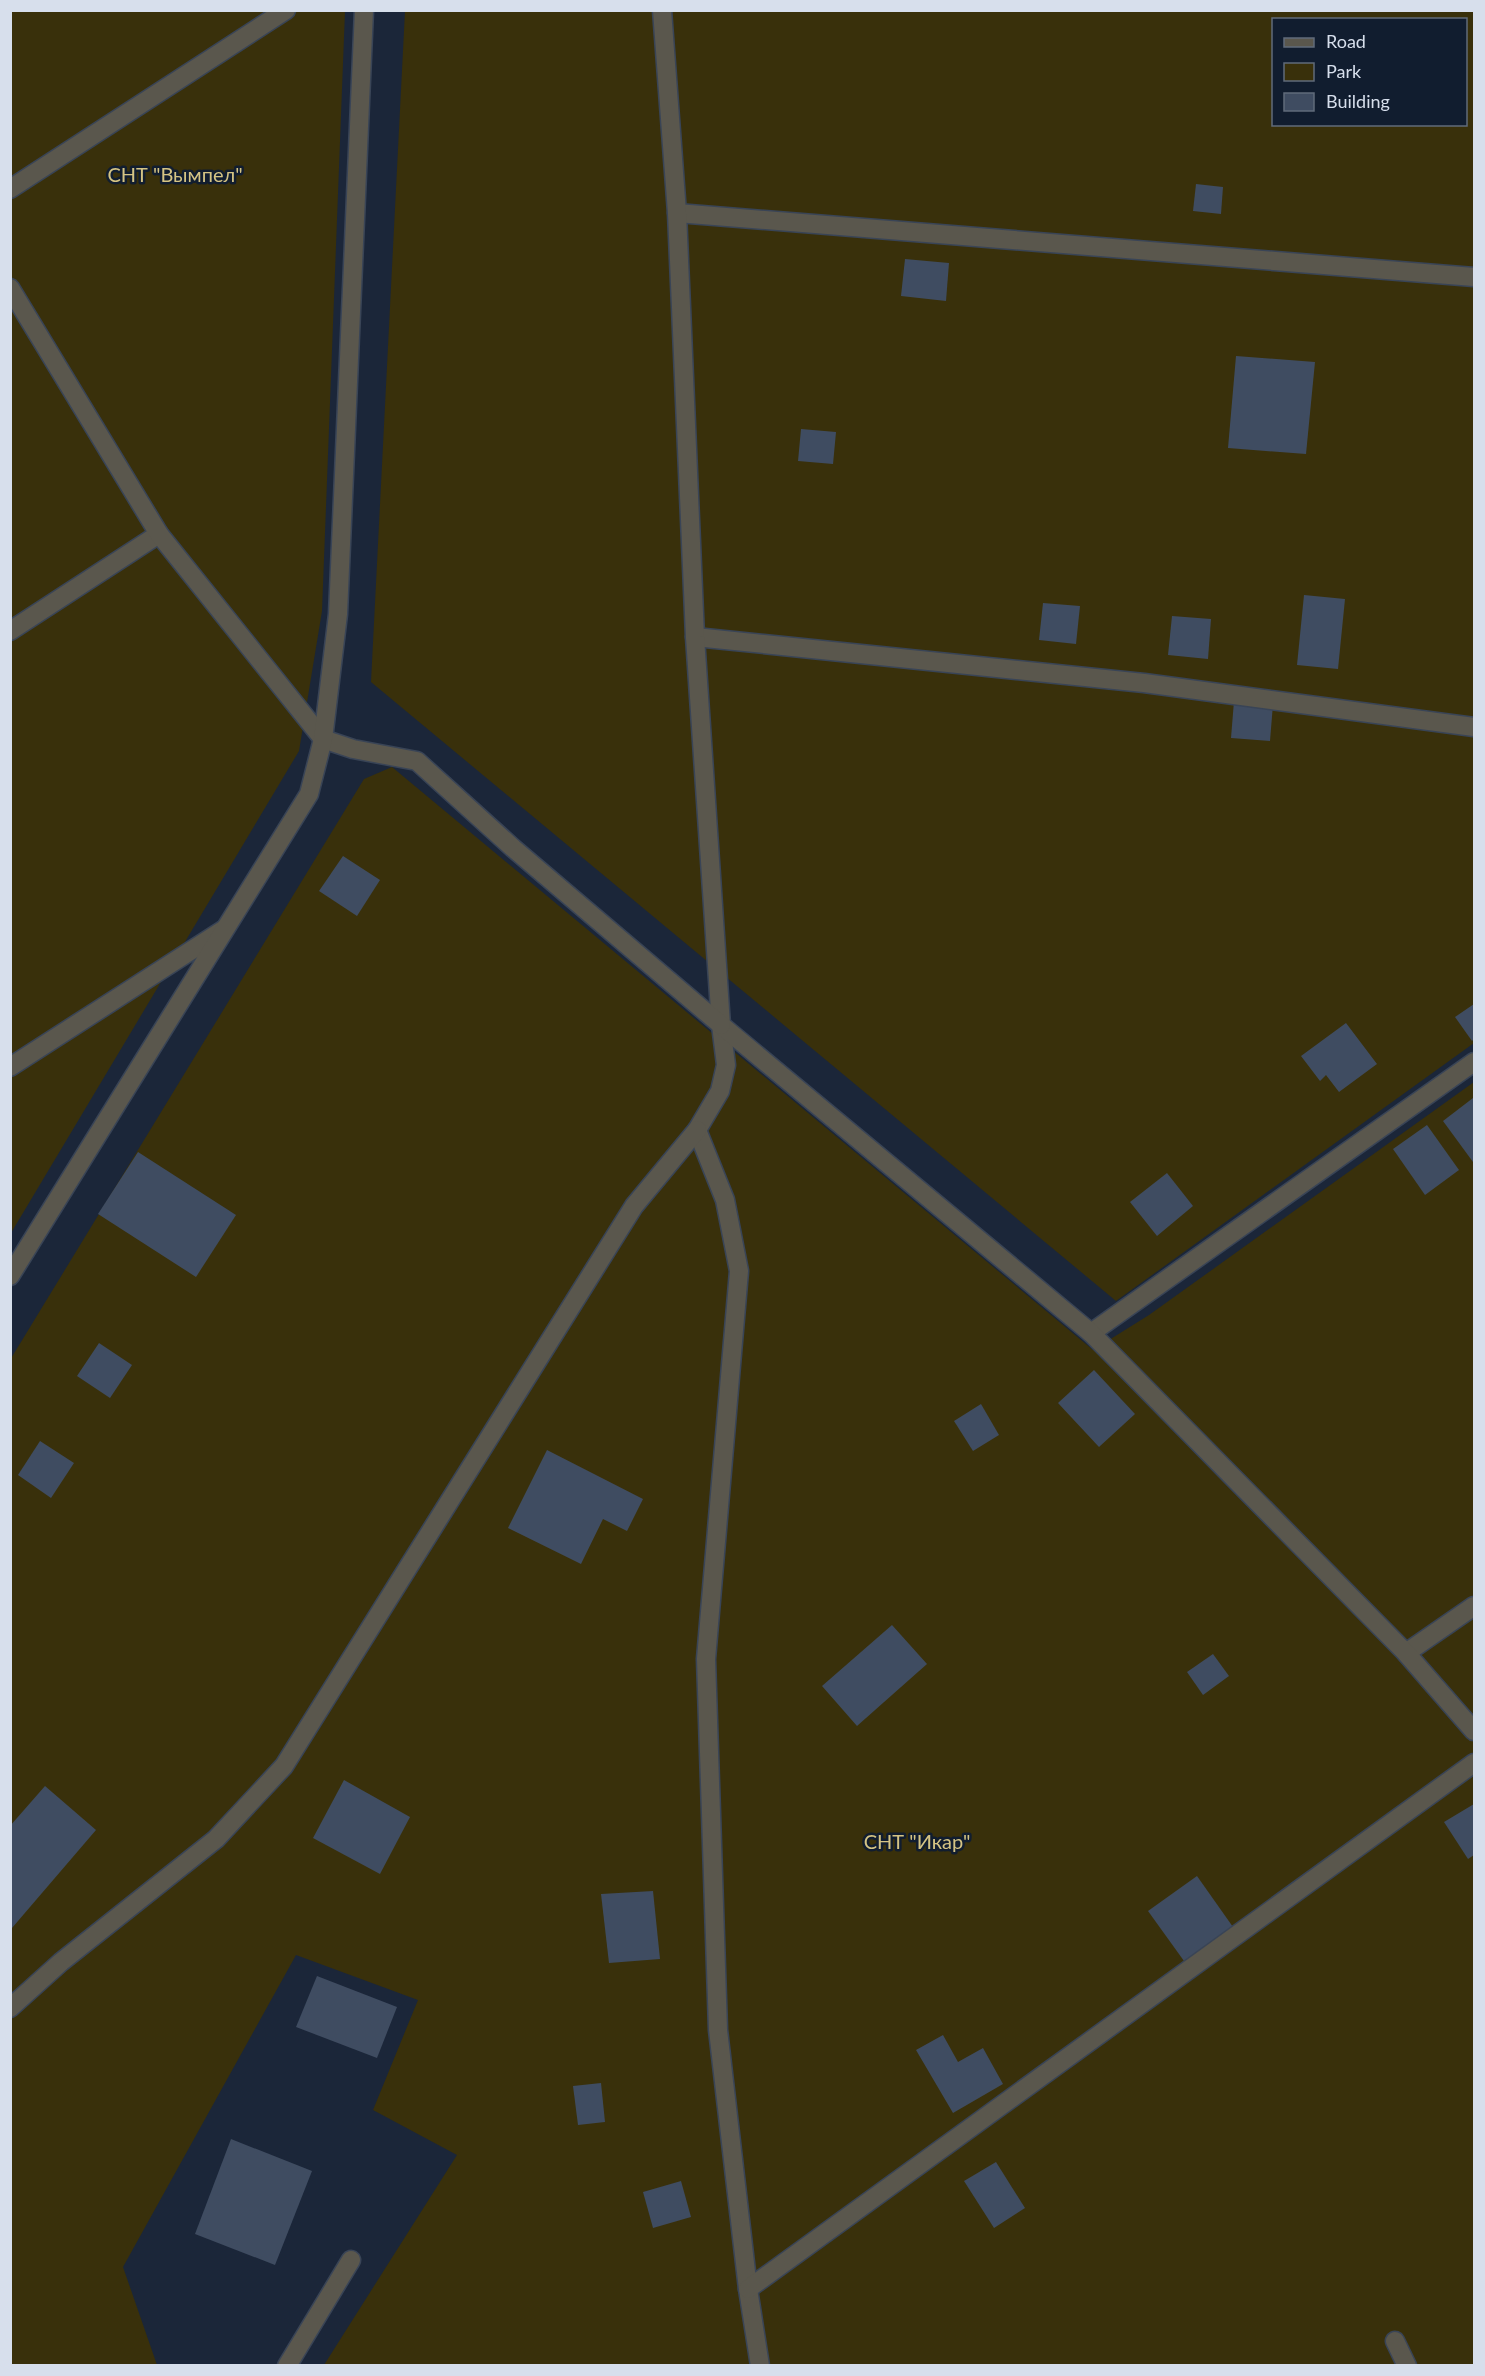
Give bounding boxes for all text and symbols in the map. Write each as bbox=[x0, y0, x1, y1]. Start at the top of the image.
legend bbox=[1272, 18, 1467, 126]
text: Road bbox=[1326, 30, 1366, 52]
text: Park bbox=[1326, 60, 1362, 82]
text: Building bbox=[1326, 90, 1390, 112]
park label: СНТ "Вымпел" bbox=[107, 162, 243, 186]
park label: СНТ "Икар" bbox=[864, 1829, 970, 1853]

